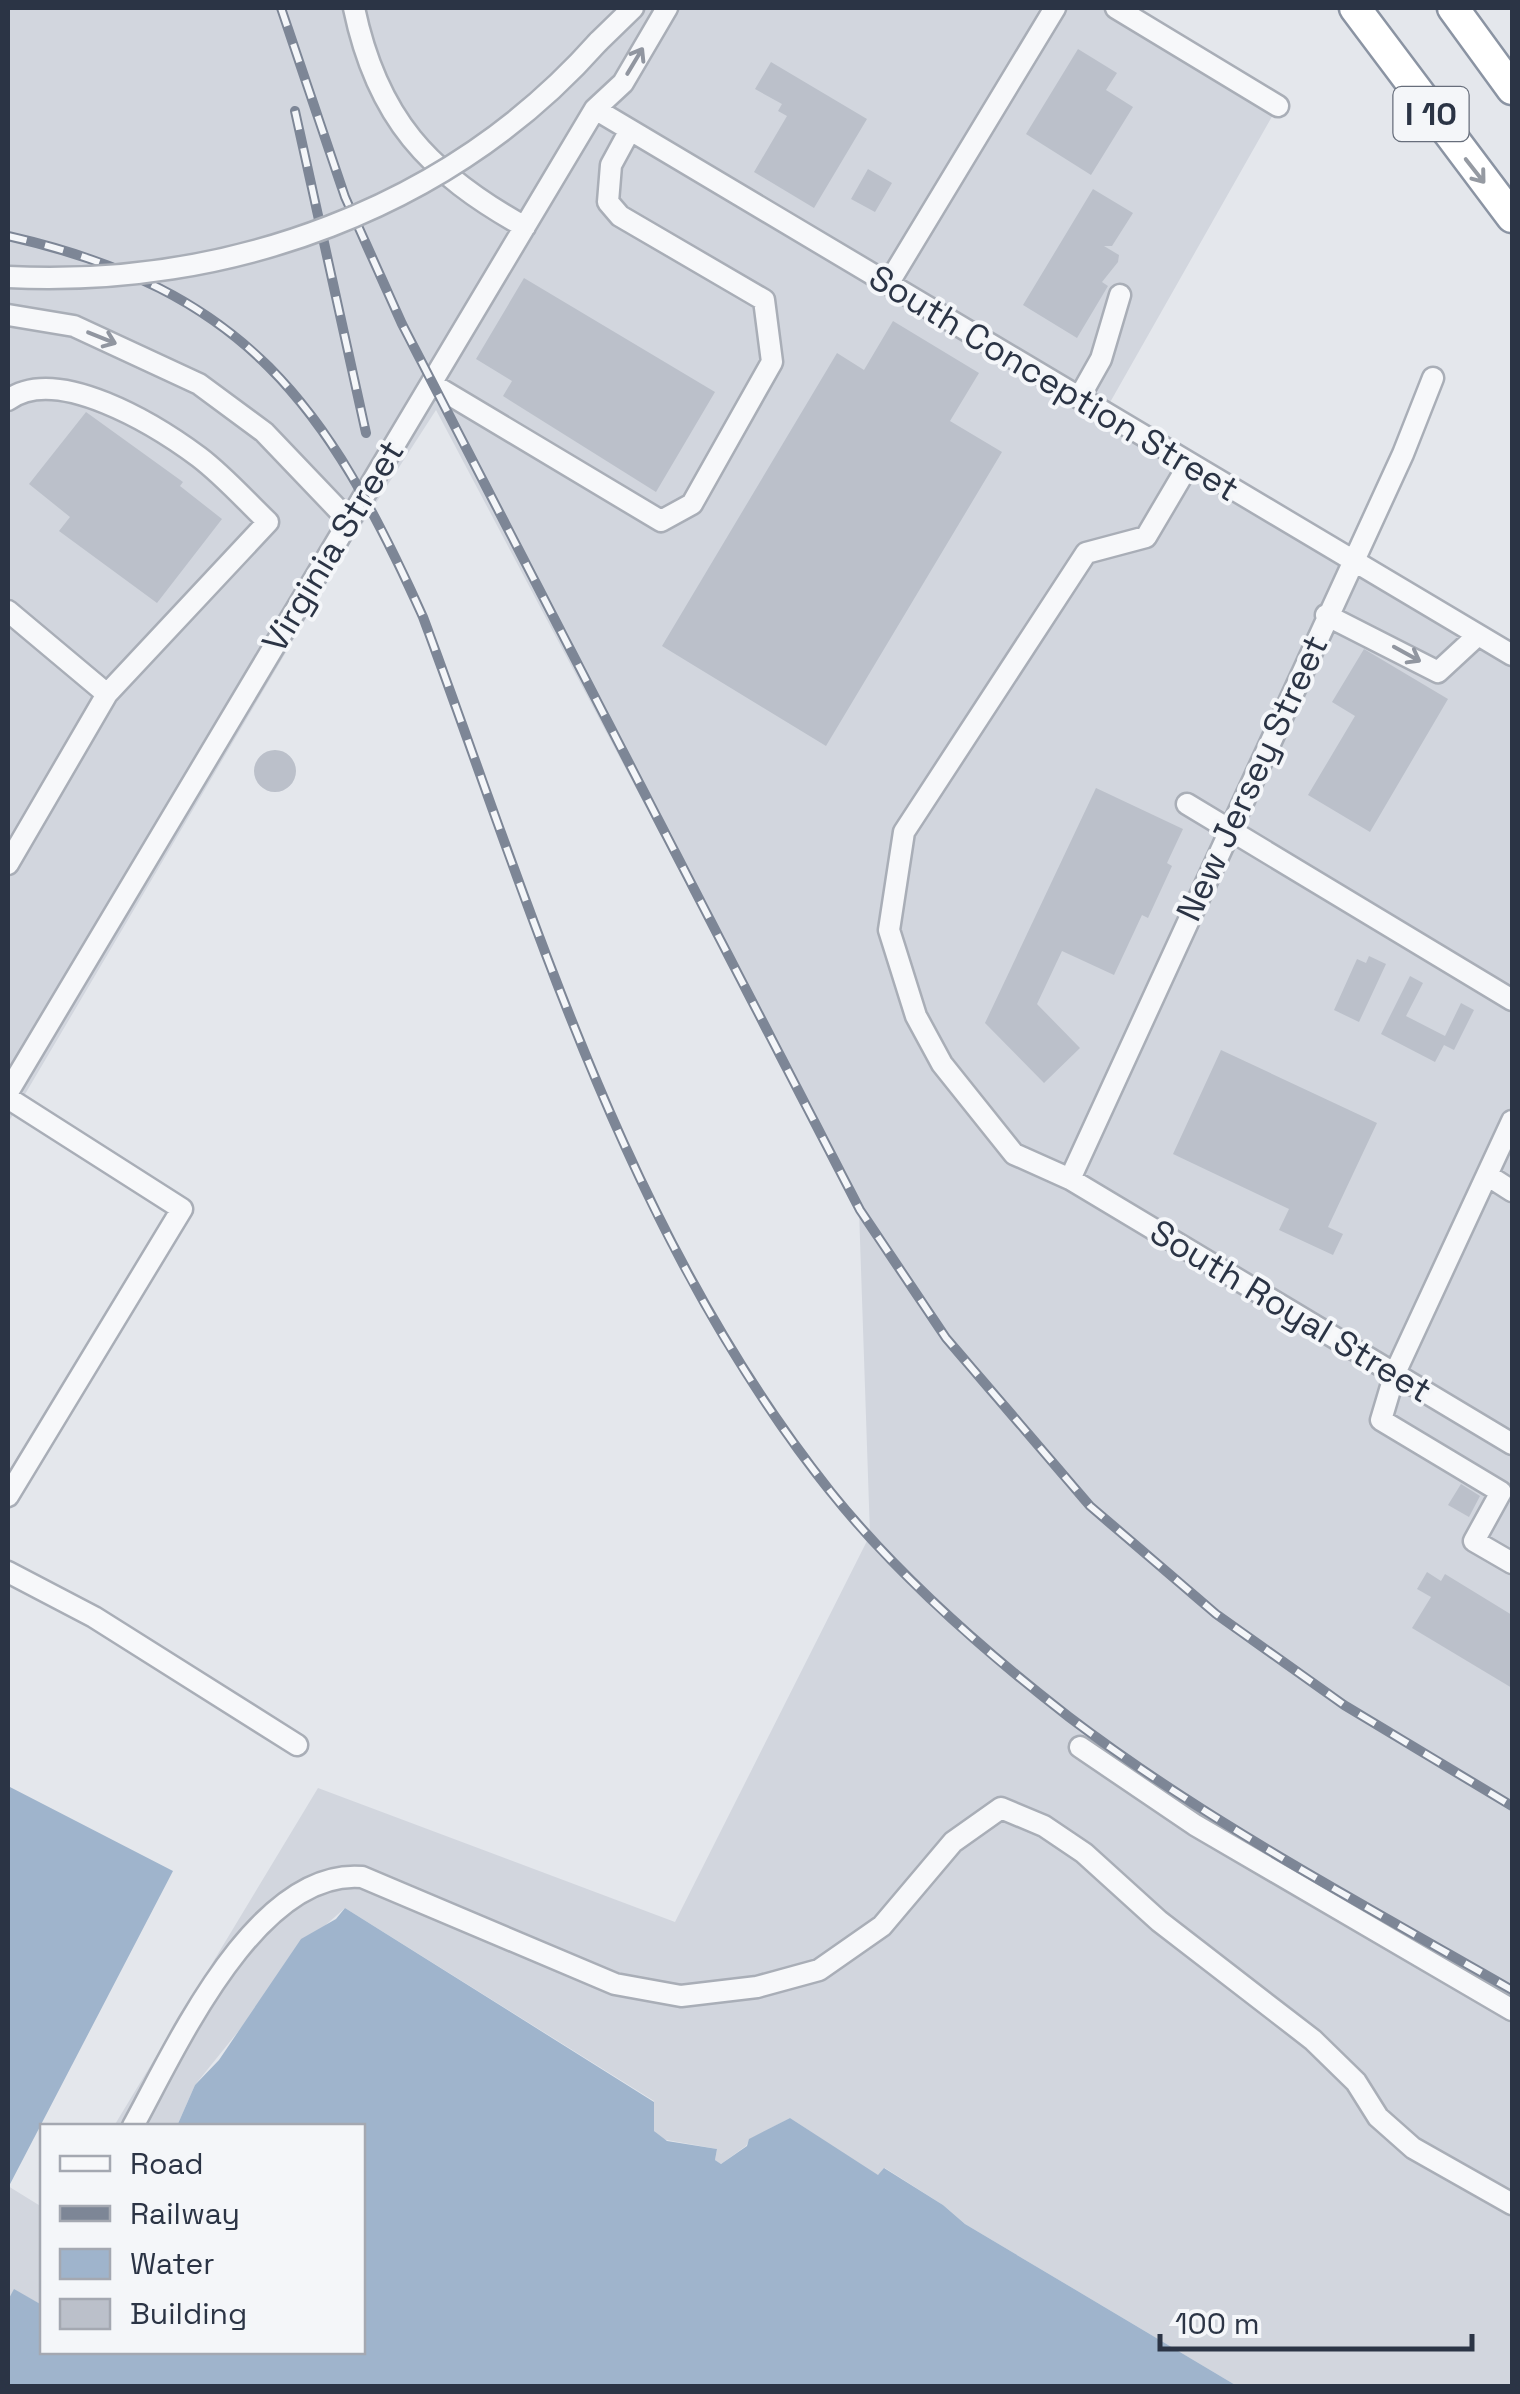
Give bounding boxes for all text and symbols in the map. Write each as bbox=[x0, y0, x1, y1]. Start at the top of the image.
one-way arrow bbox=[625, 47, 645, 76]
road number: I 10 bbox=[1394, 87, 1468, 141]
one-way arrow bbox=[1464, 157, 1485, 184]
street label: South Conception Street bbox=[861, 255, 1247, 511]
one-way arrow bbox=[86, 330, 117, 348]
street label: Virginia Street bbox=[252, 432, 414, 660]
street label: New Jersey Street bbox=[1166, 628, 1338, 928]
one-way arrow bbox=[1391, 645, 1421, 665]
street label: South Royal Street bbox=[1142, 1210, 1440, 1412]
legend bbox=[40, 2124, 365, 2354]
text: Road bbox=[130, 2144, 204, 2183]
text: Railway bbox=[130, 2194, 240, 2233]
text: Water bbox=[130, 2244, 215, 2283]
scale bar bbox=[1160, 2289, 1472, 2351]
text: Building bbox=[130, 2294, 247, 2333]
text: 100 m bbox=[1175, 2304, 1260, 2343]

